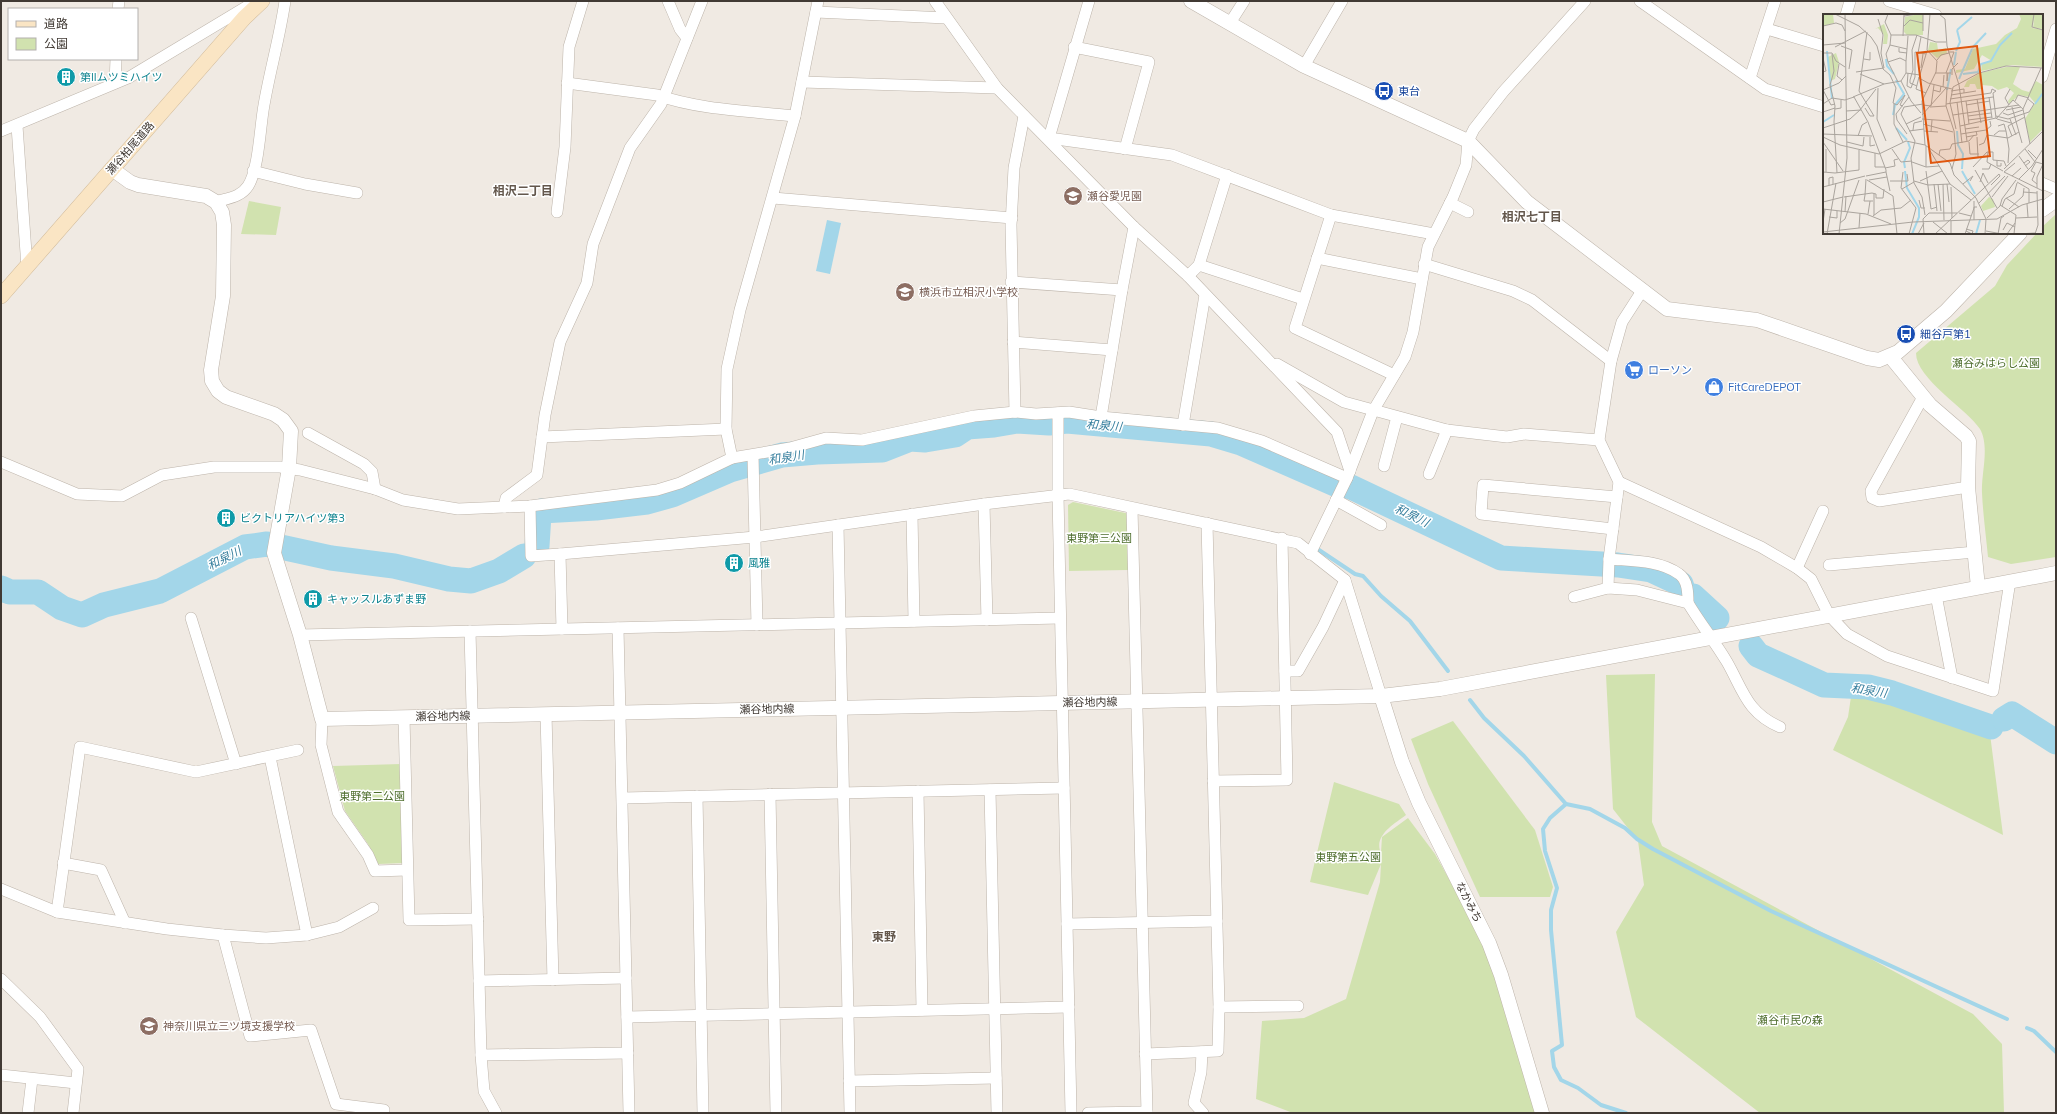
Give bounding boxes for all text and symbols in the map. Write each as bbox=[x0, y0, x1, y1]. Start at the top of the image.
legend bbox=[8, 8, 138, 60]
inset map bbox=[1823, 14, 2043, 234]
text: 道路 bbox=[44, 16, 68, 31]
text: 公園 bbox=[44, 36, 68, 51]
building icon: 第IIムツミハイツ bbox=[55, 66, 77, 88]
place label: 第IIムツミハイツ bbox=[80, 70, 162, 84]
bus stop icon: 東台 bbox=[1373, 80, 1395, 102]
place label: 東台 bbox=[1398, 84, 1420, 98]
street label: 瀬谷柏尾道路 bbox=[103, 119, 157, 177]
district label: 相沢二丁目 bbox=[493, 183, 553, 198]
school or university icon: 瀬谷愛児園 bbox=[1062, 185, 1084, 207]
place label: 瀬谷愛児園 bbox=[1087, 189, 1142, 203]
district label: 相沢七丁目 bbox=[1502, 209, 1562, 224]
school or university icon: 横浜市立相沢小学校 bbox=[894, 281, 916, 303]
place label: 横浜市立相沢小学校 bbox=[919, 285, 1018, 299]
bus stop icon: 細谷戸第1 bbox=[1895, 323, 1917, 345]
place label: 細谷戸第1 bbox=[1920, 327, 1971, 341]
park label: 瀬谷みはらし公園 bbox=[1952, 356, 2040, 370]
supermarket icon: ローソン bbox=[1623, 359, 1645, 381]
place label: ローソン bbox=[1648, 363, 1692, 377]
shop icon: FitCareDEPOT bbox=[1703, 376, 1725, 398]
place label: FitCareDEPOT bbox=[1728, 380, 1801, 394]
water label: 和泉川 bbox=[1085, 416, 1125, 434]
water label: 和泉川 bbox=[767, 446, 807, 467]
water label: 和泉川 bbox=[1393, 500, 1433, 531]
building icon: ビクトリアハイツ第3 bbox=[215, 507, 237, 529]
place label: ビクトリアハイツ第3 bbox=[240, 511, 345, 525]
park label: 東野第三公園 bbox=[1066, 531, 1132, 545]
water label: 和泉川 bbox=[205, 542, 245, 573]
building icon: 風雅 bbox=[723, 552, 745, 574]
place label: 風雅 bbox=[748, 556, 770, 570]
building icon: キャッスルあずま野 bbox=[302, 588, 324, 610]
place label: キャッスルあずま野 bbox=[327, 592, 426, 606]
water label: 和泉川 bbox=[1850, 680, 1890, 701]
street label: 瀬谷地内線 bbox=[1062, 695, 1118, 709]
street label: 瀬谷地内線 bbox=[739, 702, 795, 716]
street label: 瀬谷地内線 bbox=[415, 709, 471, 723]
park label: 東野第二公園 bbox=[339, 789, 405, 803]
park label: 東野第五公園 bbox=[1315, 850, 1381, 864]
street label: なかみち bbox=[1453, 879, 1485, 925]
district label: 東野 bbox=[872, 929, 896, 944]
park label: 瀬谷市民の森 bbox=[1757, 1013, 1823, 1027]
school or university icon: 神奈川県立三ツ境支援学校 bbox=[138, 1015, 160, 1037]
place label: 神奈川県立三ツ境支援学校 bbox=[163, 1019, 295, 1033]

